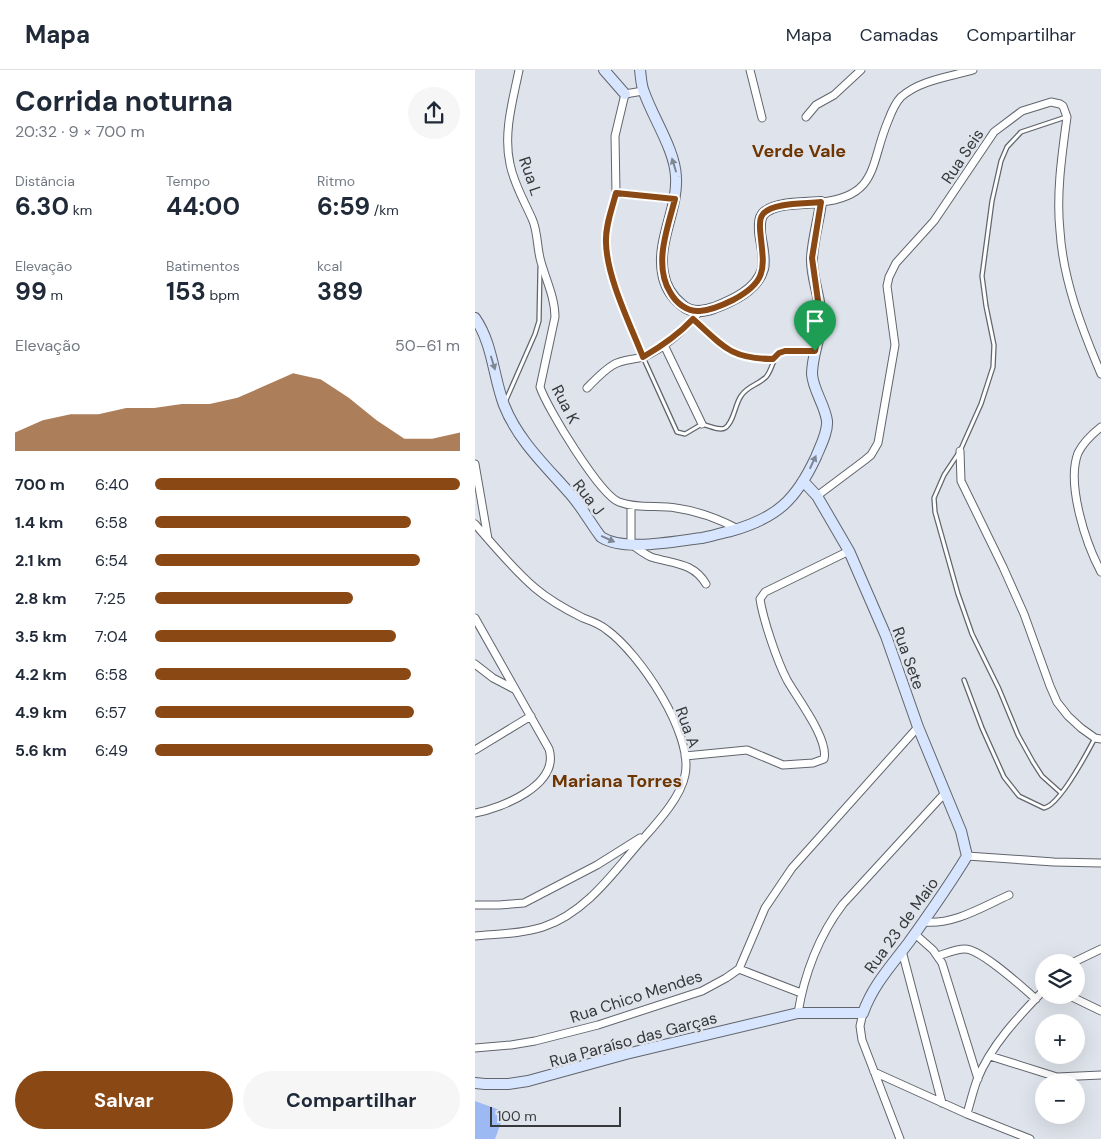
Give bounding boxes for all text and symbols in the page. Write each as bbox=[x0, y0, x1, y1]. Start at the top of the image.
text: Mapa bbox=[25, 19, 90, 50]
text: Mapa bbox=[786, 23, 832, 47]
text: Camadas bbox=[860, 23, 938, 47]
text: Compartilhar bbox=[966, 23, 1076, 47]
text: Corrida noturna bbox=[15, 83, 233, 120]
button: share bbox=[408, 87, 460, 139]
text: 20:32 · 9 × 700 m bbox=[15, 121, 145, 142]
street label: Rua Seis bbox=[936, 125, 988, 188]
district label: Verde Vale bbox=[752, 139, 846, 163]
street label: Rua L bbox=[514, 154, 547, 199]
one-way arrow bbox=[669, 157, 677, 172]
text: Distância bbox=[15, 172, 75, 190]
text: Tempo bbox=[166, 172, 210, 190]
text: Ritmo bbox=[317, 172, 355, 190]
text: 6.30 bbox=[15, 190, 69, 223]
text: 44:00 bbox=[166, 190, 240, 223]
text: 6:59 bbox=[317, 190, 370, 223]
text: km bbox=[69, 201, 92, 219]
text: /km bbox=[370, 201, 399, 219]
text: Elevação bbox=[15, 257, 72, 275]
text: Batimentos bbox=[166, 257, 240, 275]
text: kcal bbox=[317, 257, 342, 275]
text: 99 bbox=[15, 275, 47, 308]
text: 153 bbox=[166, 275, 206, 308]
text: 389 bbox=[317, 275, 363, 308]
text: m bbox=[47, 286, 63, 304]
text: bpm bbox=[206, 286, 239, 304]
pin bbox=[794, 300, 836, 351]
icon: arrive bbox=[801, 307, 829, 335]
text: Elevação bbox=[15, 335, 80, 356]
text: 50–61 m bbox=[395, 335, 460, 356]
one-way arrow bbox=[489, 356, 497, 371]
street label: Rua K bbox=[547, 381, 584, 427]
one-way arrow bbox=[810, 455, 818, 469]
text: 700 m bbox=[15, 474, 65, 495]
text: 6:40 bbox=[95, 474, 129, 495]
street label: Rua J bbox=[568, 475, 609, 519]
text: 1.4 km bbox=[15, 512, 63, 533]
text: 6:58 bbox=[95, 512, 128, 533]
one-way arrow bbox=[600, 535, 615, 544]
text: 2.1 km bbox=[15, 550, 62, 571]
text: 6:54 bbox=[95, 550, 128, 571]
text: 2.8 km bbox=[15, 588, 66, 609]
text: 7:25 bbox=[95, 588, 126, 609]
street label: Rua Sete bbox=[888, 624, 929, 692]
text: 3.5 km bbox=[15, 626, 67, 647]
text: 7:04 bbox=[95, 626, 127, 647]
text: 4.2 km bbox=[15, 664, 67, 685]
text: 6:58 bbox=[95, 664, 128, 685]
text: 4.9 km bbox=[15, 702, 67, 723]
text: 6:57 bbox=[95, 702, 126, 723]
street label: Rua A bbox=[670, 704, 705, 751]
text: 5.6 km bbox=[15, 740, 67, 761]
text: 6:49 bbox=[95, 740, 128, 761]
district label: Mariana Torres bbox=[552, 769, 682, 793]
street label: Rua 23 de Maio bbox=[860, 873, 943, 977]
map controls bbox=[1035, 954, 1085, 1124]
button: layers bbox=[1035, 954, 1085, 1004]
street label: Rua Chico Mendes bbox=[567, 965, 705, 1028]
street label: Rua Paraíso das Garças bbox=[547, 1007, 719, 1072]
button: + bbox=[1035, 1014, 1085, 1064]
button: Salvar bbox=[15, 1071, 233, 1129]
button: Compartilhar bbox=[243, 1071, 460, 1129]
button: − bbox=[1035, 1074, 1085, 1124]
scale bar bbox=[490, 1104, 621, 1127]
text: 100 m bbox=[497, 1107, 537, 1125]

